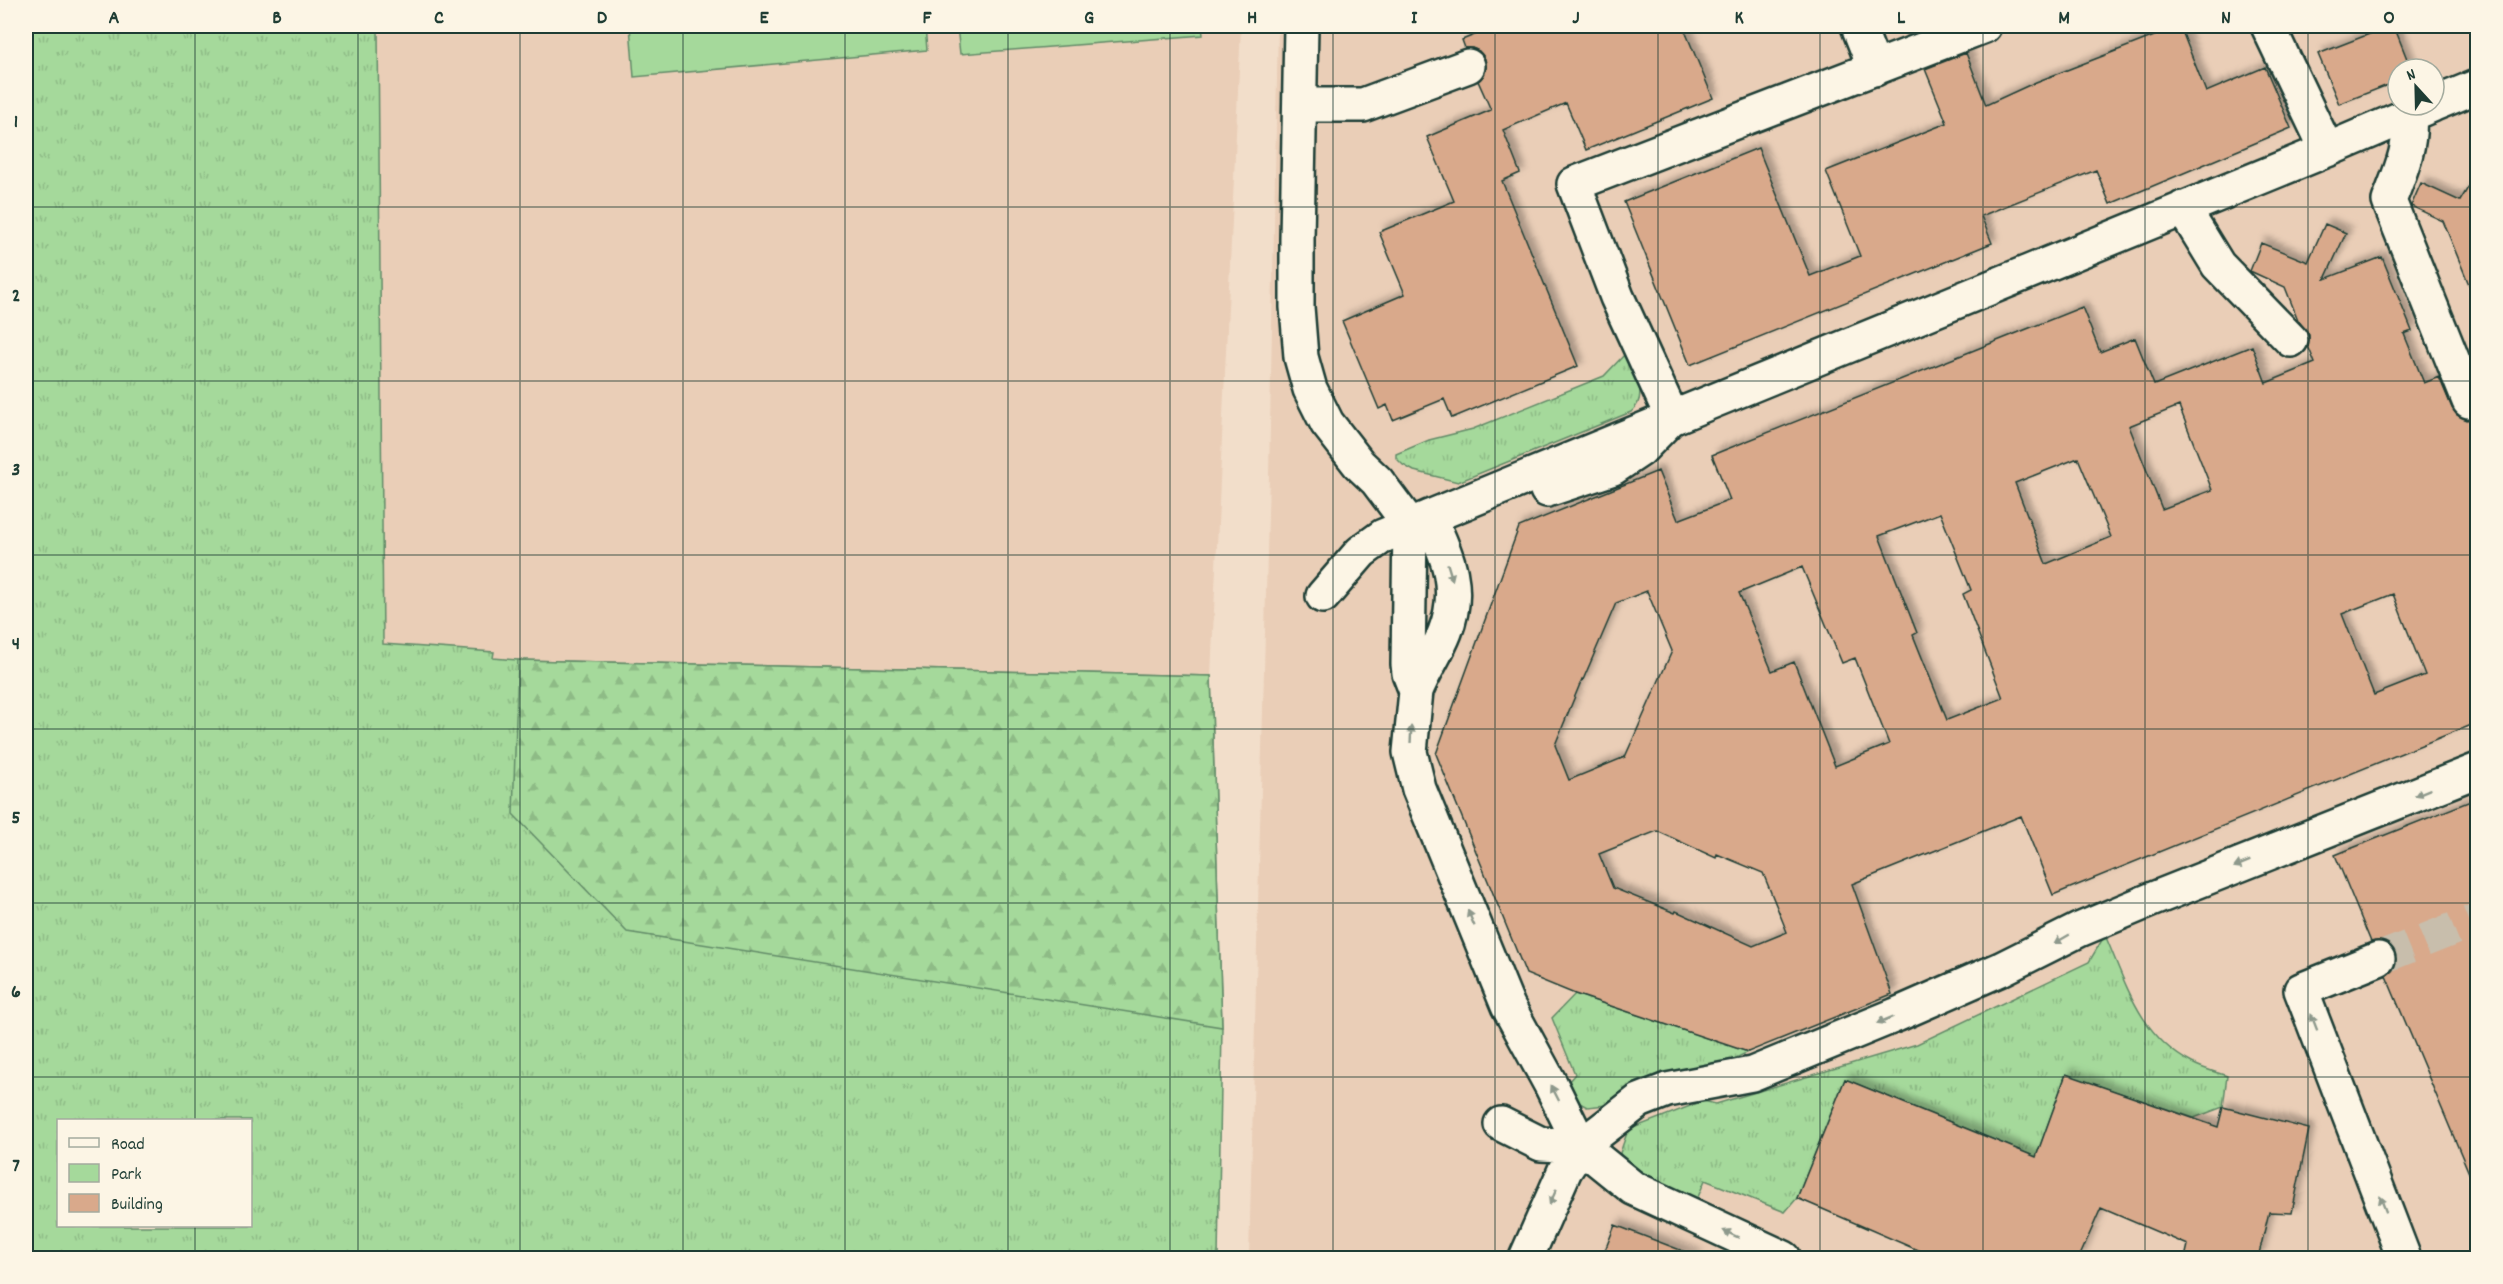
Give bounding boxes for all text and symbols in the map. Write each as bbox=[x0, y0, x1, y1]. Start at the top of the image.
text: A bbox=[109, 5, 120, 33]
text: B bbox=[272, 5, 282, 33]
text: C bbox=[434, 5, 444, 33]
text: D bbox=[597, 5, 608, 33]
text: E bbox=[759, 5, 769, 33]
text: F bbox=[923, 5, 933, 33]
text: G bbox=[1084, 5, 1094, 33]
text: H bbox=[1247, 5, 1257, 33]
text: I bbox=[1411, 5, 1418, 33]
text: J bbox=[1572, 5, 1580, 33]
text: K bbox=[1734, 5, 1744, 33]
text: L bbox=[1897, 5, 1906, 33]
text: M bbox=[2058, 5, 2070, 33]
text: N bbox=[2221, 5, 2231, 33]
text: O bbox=[2383, 5, 2395, 33]
north arrow bbox=[2386, 57, 2446, 117]
text: N bbox=[2403, 63, 2419, 88]
text: 1 bbox=[14, 109, 18, 137]
text: 2 bbox=[12, 283, 20, 311]
text: 3 bbox=[12, 457, 20, 485]
one-way arrow bbox=[1446, 563, 1456, 581]
text: 4 bbox=[12, 631, 20, 659]
one-way arrow bbox=[1406, 725, 1415, 744]
one-way arrow bbox=[2414, 788, 2432, 797]
text: 5 bbox=[11, 805, 21, 833]
one-way arrow bbox=[2233, 859, 2251, 869]
one-way arrow bbox=[1466, 909, 1475, 927]
one-way arrow bbox=[2054, 934, 2070, 945]
text: 6 bbox=[11, 979, 21, 1007]
one-way arrow bbox=[2308, 1013, 2318, 1031]
one-way arrow bbox=[1875, 1015, 1893, 1025]
one-way arrow bbox=[1551, 1085, 1560, 1102]
legend bbox=[57, 1119, 252, 1227]
text: Road bbox=[111, 1133, 145, 1158]
text: 7 bbox=[12, 1153, 20, 1181]
text: Park bbox=[111, 1163, 142, 1188]
one-way arrow bbox=[1548, 1189, 1558, 1207]
text: Building bbox=[111, 1193, 163, 1218]
one-way arrow bbox=[2378, 1195, 2387, 1213]
one-way arrow bbox=[1723, 1229, 1740, 1238]

